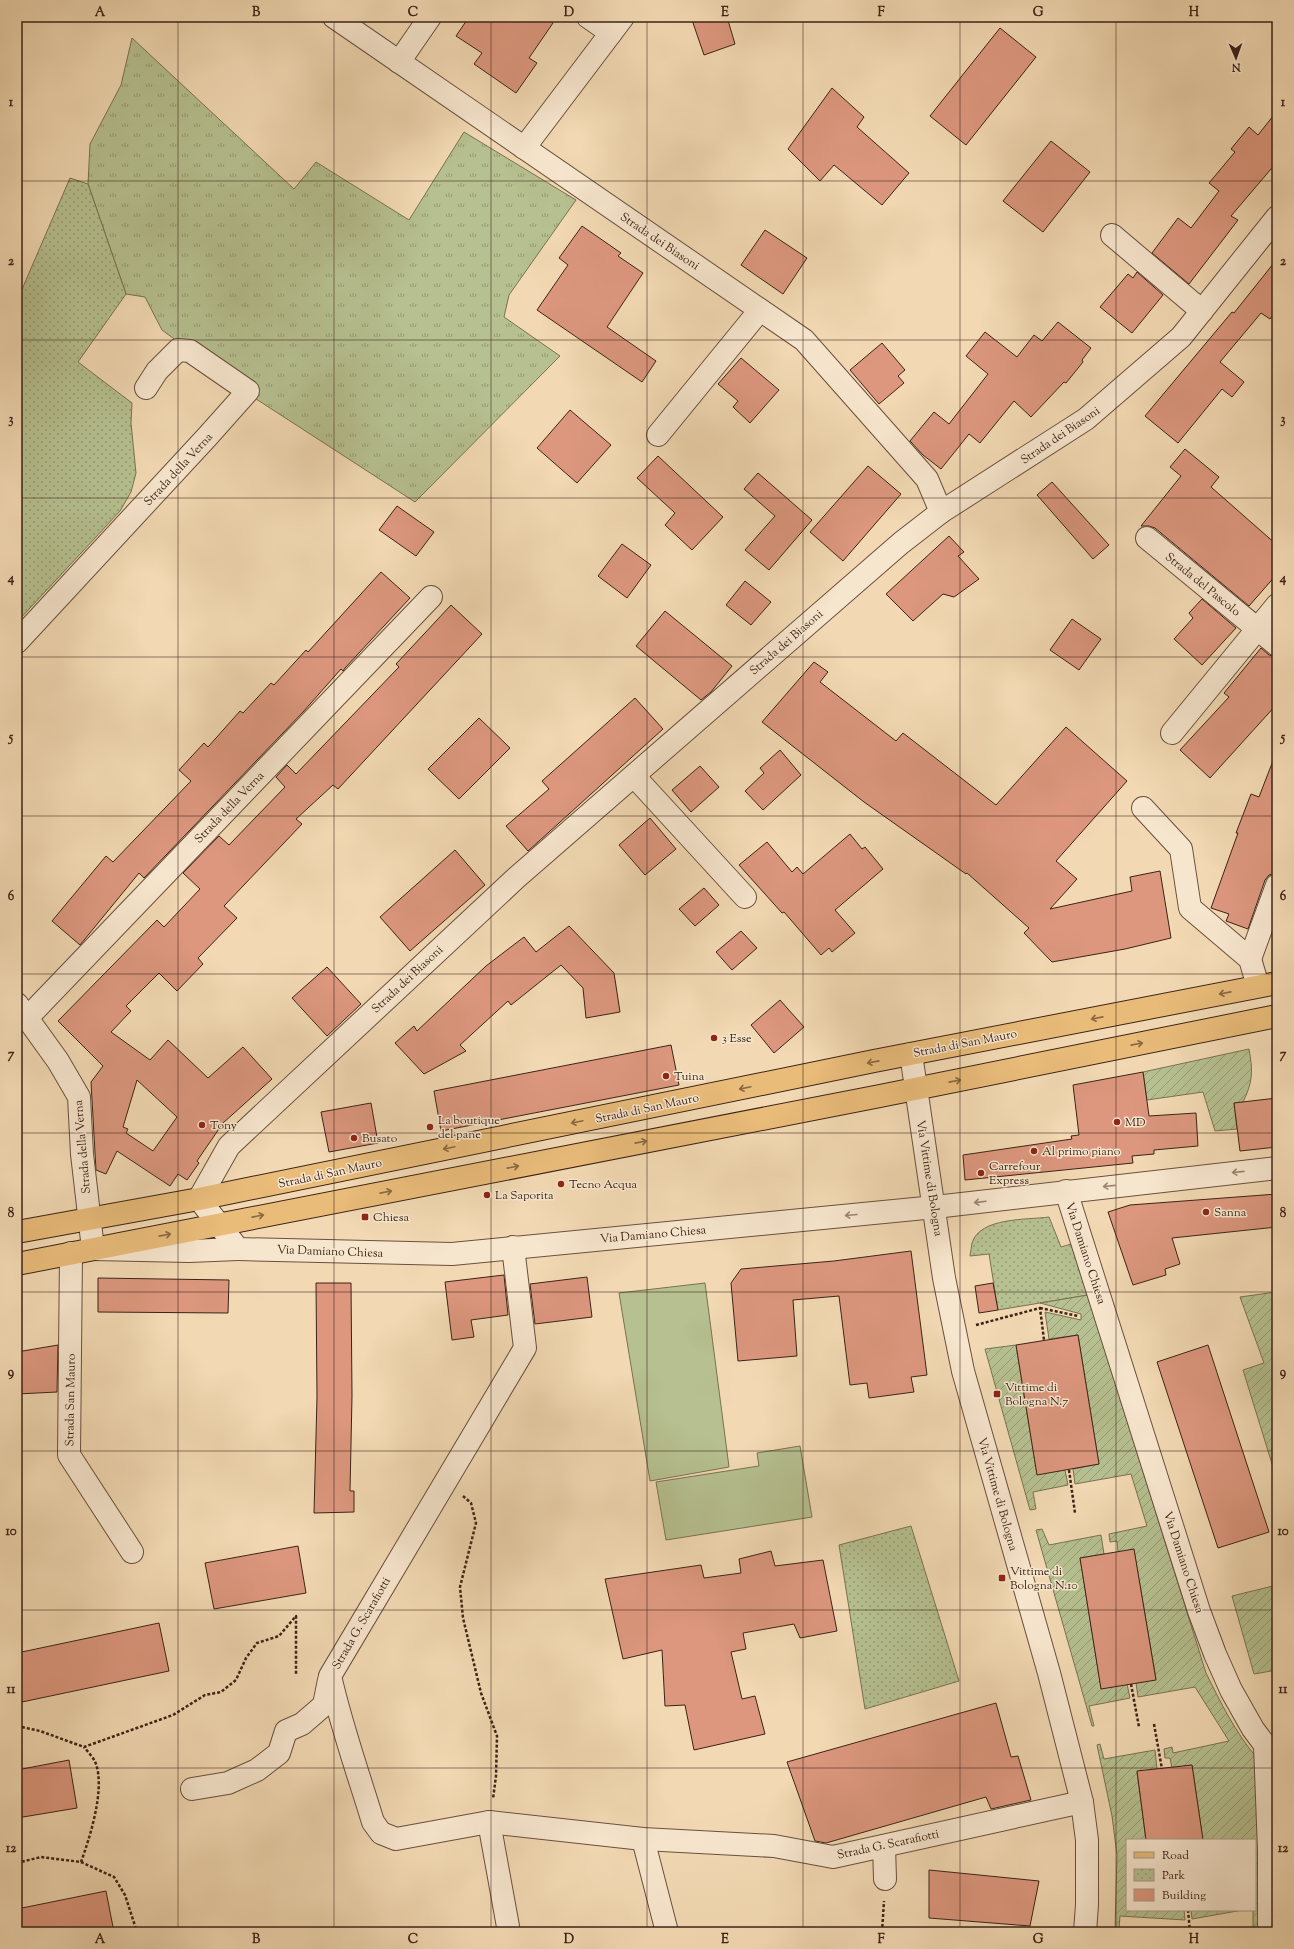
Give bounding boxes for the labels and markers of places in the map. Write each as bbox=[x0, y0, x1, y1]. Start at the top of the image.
place label: 3 Esse bbox=[722, 1030, 752, 1048]
marker: 3 Esse bbox=[709, 1033, 719, 1043]
place label: Tuina bbox=[674, 1068, 705, 1086]
marker: Tuina bbox=[661, 1071, 671, 1081]
place label: La boutique del pane bbox=[438, 1112, 500, 1144]
place label: MD bbox=[1125, 1114, 1146, 1132]
place label: Tony bbox=[210, 1117, 237, 1135]
marker: MD bbox=[1112, 1117, 1122, 1127]
marker: Tony bbox=[197, 1120, 207, 1130]
marker: La boutique del pane bbox=[425, 1122, 435, 1132]
place label: Busato bbox=[362, 1130, 398, 1148]
marker: Busato bbox=[349, 1133, 359, 1143]
place label: Al primo piano bbox=[1042, 1143, 1121, 1161]
marker: Al primo piano bbox=[1029, 1146, 1039, 1156]
place label: Carrefour Express bbox=[989, 1158, 1041, 1190]
marker: Carrefour Express bbox=[976, 1168, 986, 1178]
place label: Tecno Acqua bbox=[569, 1176, 638, 1194]
marker: Tecno Acqua bbox=[556, 1179, 566, 1189]
place label: La Saporita bbox=[495, 1187, 554, 1205]
marker: La Saporita bbox=[482, 1190, 492, 1200]
place label: Sanna bbox=[1214, 1204, 1247, 1222]
marker: Sanna bbox=[1201, 1207, 1211, 1217]
place label: Chiesa bbox=[373, 1209, 409, 1227]
marker: Chiesa bbox=[360, 1212, 370, 1222]
place label: Vittime di Bologna N.7 bbox=[1005, 1379, 1068, 1411]
marker: Vittime di Bologna N.7 bbox=[992, 1389, 1002, 1399]
place label: Vittime di Bologna N.10 bbox=[1010, 1563, 1078, 1595]
marker: Vittime di Bologna N.10 bbox=[997, 1573, 1007, 1583]

